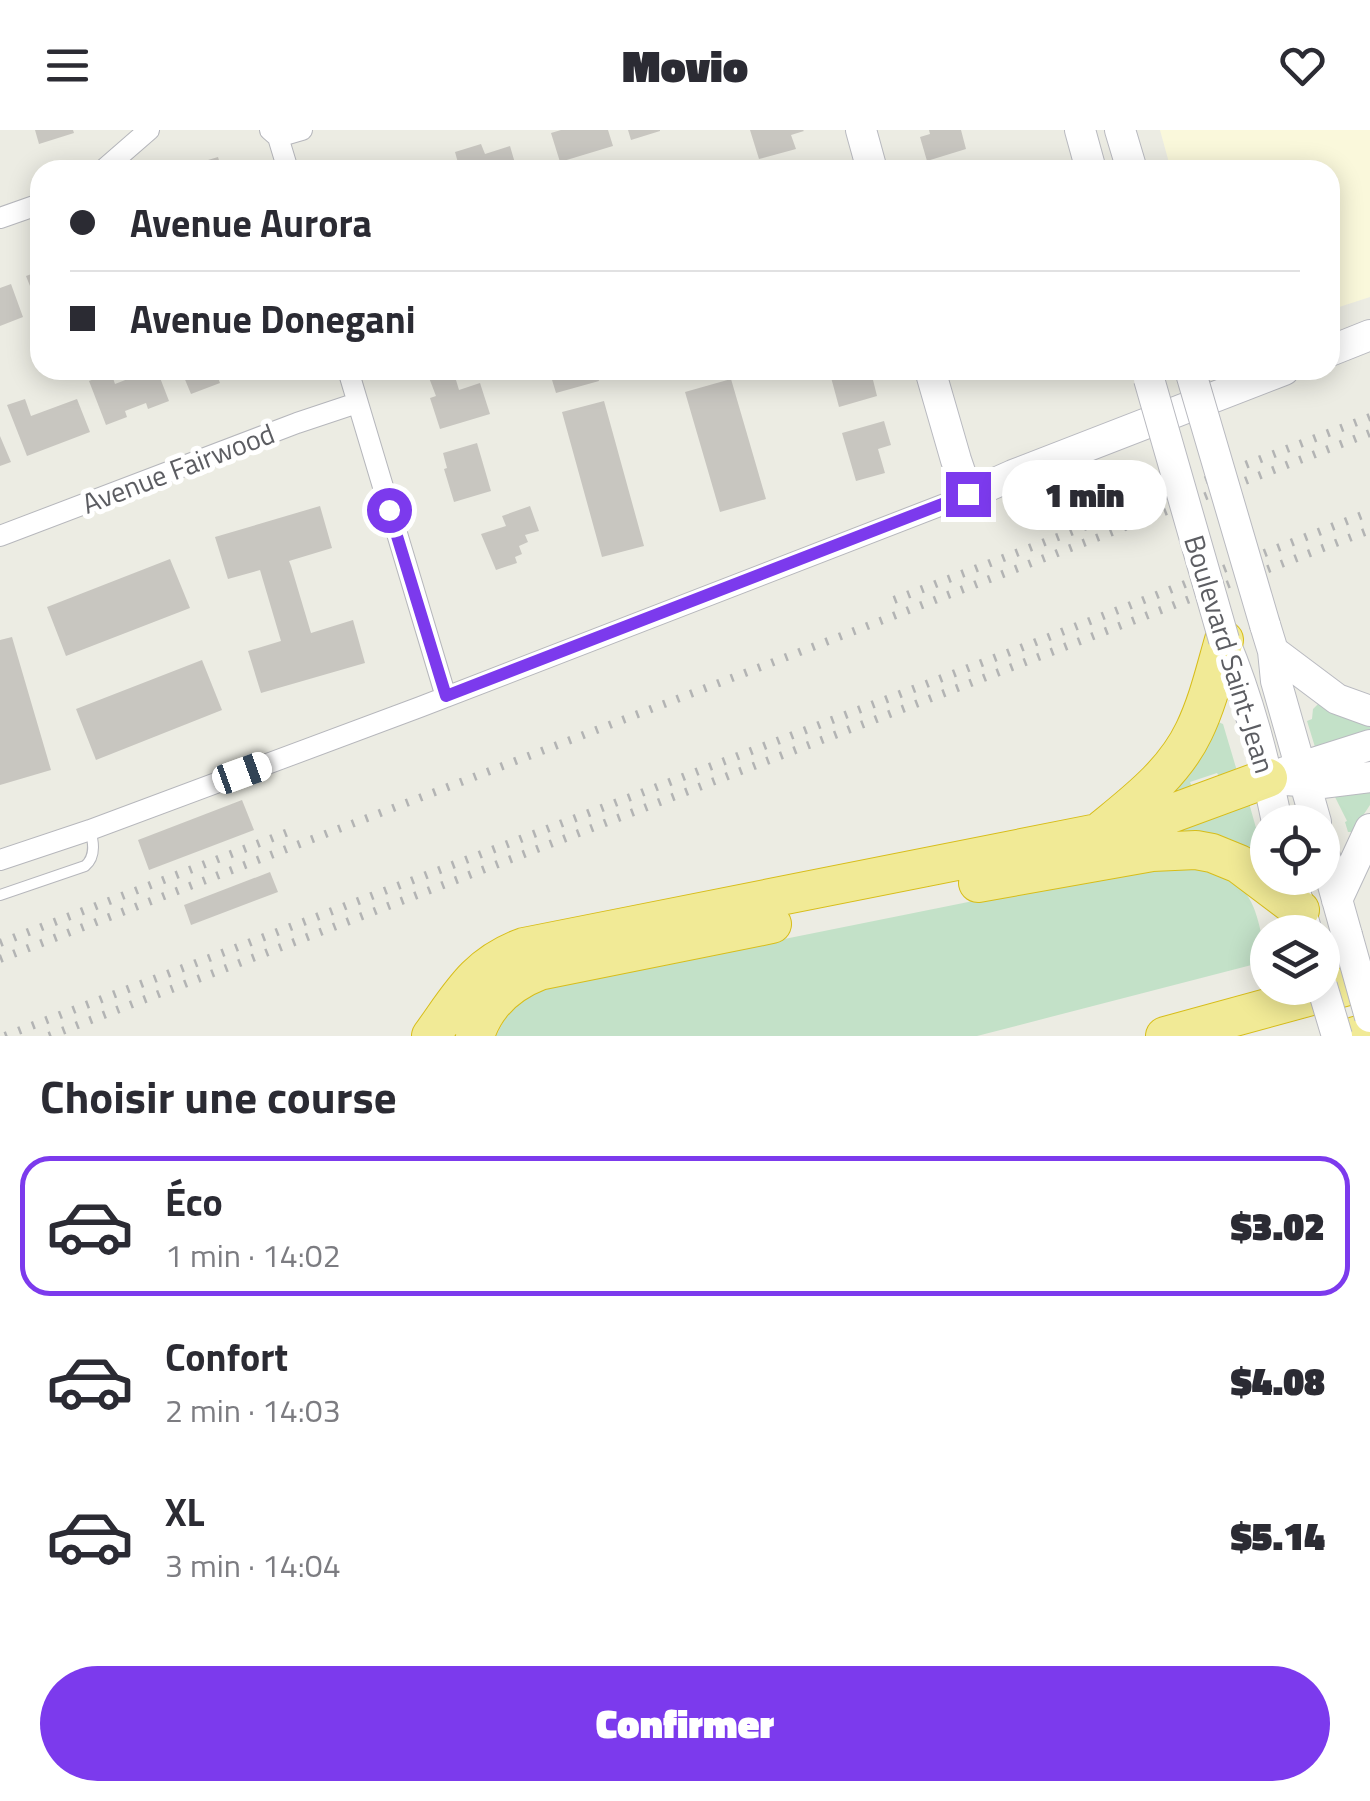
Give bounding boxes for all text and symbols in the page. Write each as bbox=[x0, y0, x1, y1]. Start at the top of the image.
text: Movio bbox=[622, 31, 748, 99]
icon: menu bbox=[40, 38, 95, 93]
icon: heart bbox=[1275, 38, 1330, 93]
text: Avenue Aurora bbox=[130, 194, 372, 252]
text: Avenue Donegani bbox=[130, 290, 416, 348]
street label: Avenue Fairwood bbox=[76, 412, 280, 524]
callout: 1 min bbox=[1003, 459, 1168, 529]
text: 1 min bbox=[1045, 471, 1124, 519]
route end bbox=[946, 472, 991, 517]
route start bbox=[367, 488, 412, 533]
street label: Boulevard Saint-Jean bbox=[1173, 530, 1287, 778]
car bbox=[209, 749, 275, 797]
map controls bbox=[1250, 805, 1340, 1005]
button: locate bbox=[1250, 805, 1340, 895]
button: layers bbox=[1250, 915, 1340, 1005]
text: Choisir une course bbox=[40, 1062, 397, 1130]
text: Éco bbox=[165, 1173, 223, 1231]
icon: car bbox=[45, 1181, 135, 1271]
text: $3.02 bbox=[1231, 1197, 1325, 1255]
text: 1 min · 14:02 bbox=[165, 1231, 341, 1279]
text: Confort bbox=[165, 1328, 288, 1386]
icon: car bbox=[45, 1336, 135, 1426]
text: $4.08 bbox=[1231, 1352, 1325, 1410]
text: 2 min · 14:03 bbox=[165, 1386, 341, 1434]
text: XL bbox=[165, 1483, 205, 1541]
icon: car bbox=[45, 1491, 135, 1581]
text: $5.14 bbox=[1231, 1507, 1325, 1565]
text: 3 min · 14:04 bbox=[165, 1541, 341, 1589]
button: Confirmer bbox=[40, 1666, 1330, 1781]

